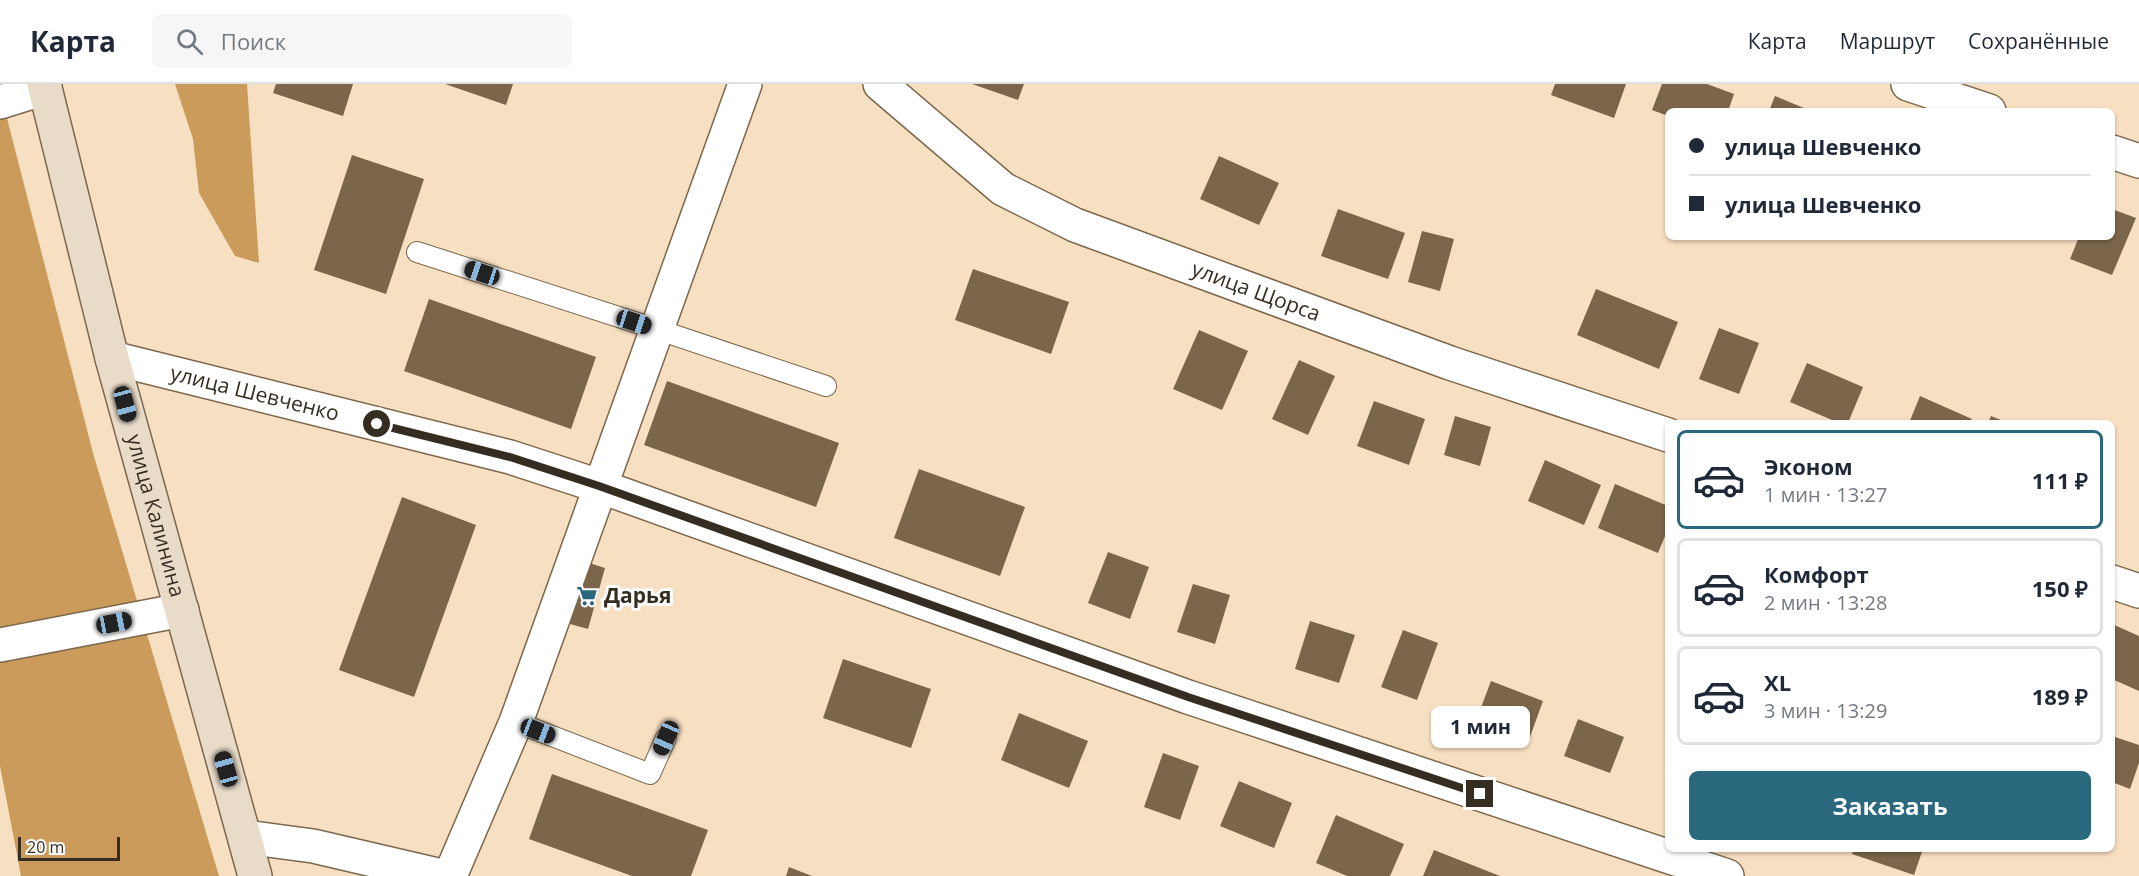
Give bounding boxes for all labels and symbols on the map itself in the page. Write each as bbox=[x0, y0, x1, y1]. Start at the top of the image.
street label: улица Щорса bbox=[1188, 254, 1325, 327]
car bbox=[462, 259, 502, 287]
car bbox=[614, 308, 654, 336]
street label: улица Шевченко bbox=[168, 358, 342, 427]
car bbox=[112, 384, 138, 424]
route start bbox=[363, 410, 390, 437]
street label: улица Калинина bbox=[121, 431, 192, 600]
place label: Дарья bbox=[604, 581, 671, 609]
supermarket icon: Дарья bbox=[575, 584, 599, 608]
car bbox=[95, 611, 133, 635]
callout: 1 мин bbox=[1430, 707, 1530, 749]
car bbox=[518, 716, 558, 746]
car bbox=[650, 718, 682, 758]
car bbox=[212, 749, 240, 789]
route end bbox=[1466, 780, 1493, 807]
scale bar bbox=[18, 834, 120, 862]

